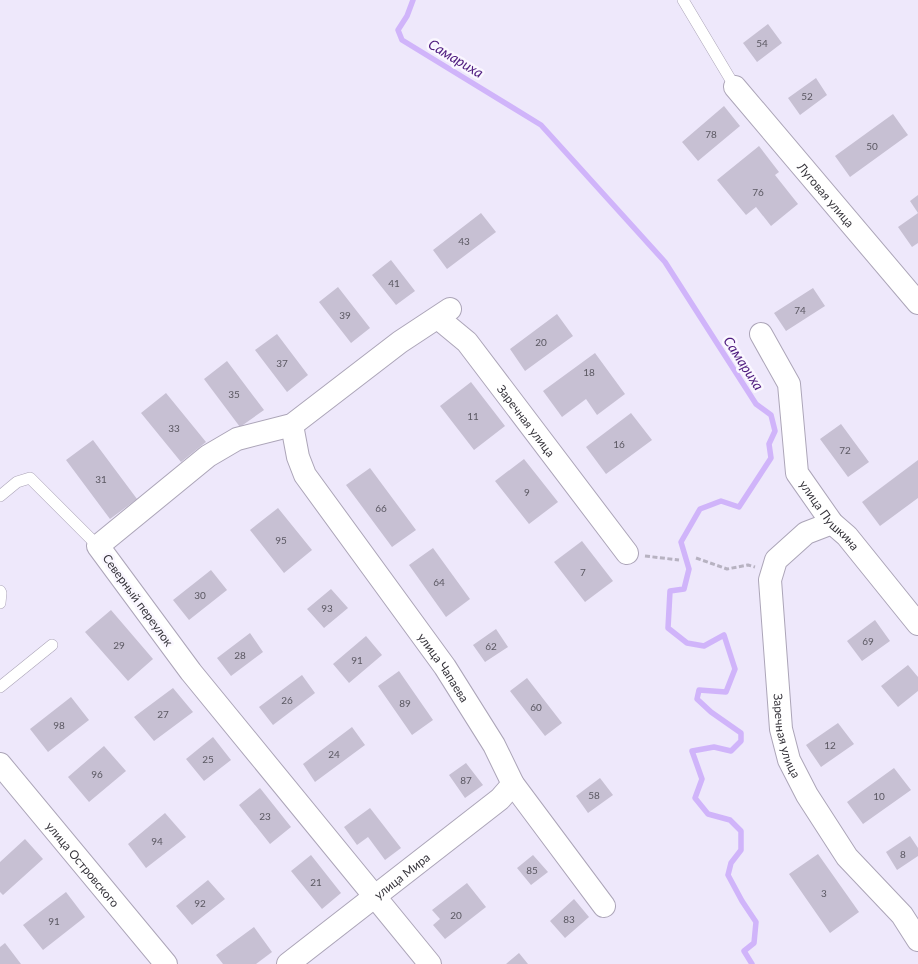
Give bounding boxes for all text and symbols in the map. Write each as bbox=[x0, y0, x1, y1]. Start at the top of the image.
water label: Самариха bbox=[426, 35, 486, 81]
house number: 54 bbox=[756, 37, 768, 49]
house number: 52 bbox=[801, 90, 813, 102]
house number: 78 bbox=[705, 128, 717, 140]
house number: 50 bbox=[866, 140, 878, 152]
street label: Луговая улица bbox=[794, 158, 858, 230]
house number: 76 bbox=[752, 186, 764, 198]
house number: 43 bbox=[458, 235, 470, 247]
house number: 41 bbox=[388, 277, 400, 289]
house number: 74 bbox=[794, 304, 806, 316]
house number: 39 bbox=[339, 309, 351, 321]
water label: Самариха bbox=[720, 333, 768, 393]
house number: 20 bbox=[535, 336, 547, 348]
house number: 37 bbox=[276, 357, 288, 369]
house number: 18 bbox=[583, 366, 595, 378]
street label: Заречная улица bbox=[494, 381, 559, 459]
house number: 35 bbox=[228, 388, 240, 400]
house number: 11 bbox=[467, 410, 479, 422]
house number: 33 bbox=[168, 422, 180, 434]
house number: 16 bbox=[613, 438, 625, 450]
house number: 72 bbox=[839, 444, 851, 456]
house number: 31 bbox=[95, 473, 107, 485]
street label: улица Пушкина bbox=[797, 477, 863, 553]
house number: 9 bbox=[524, 486, 530, 498]
house number: 66 bbox=[375, 502, 387, 514]
house number: 95 bbox=[275, 534, 287, 546]
street label: Северный переулок bbox=[100, 551, 177, 650]
house number: 7 bbox=[580, 566, 586, 578]
house number: 64 bbox=[433, 576, 445, 588]
house number: 30 bbox=[194, 589, 206, 601]
house number: 93 bbox=[321, 602, 333, 614]
street label: улица Чапаева bbox=[415, 630, 473, 705]
house number: 69 bbox=[862, 635, 874, 647]
house number: 29 bbox=[113, 639, 125, 651]
house number: 62 bbox=[485, 640, 497, 652]
house number: 28 bbox=[234, 649, 246, 661]
house number: 91 bbox=[351, 654, 363, 666]
street label: Заречная улица bbox=[771, 693, 804, 780]
house number: 26 bbox=[281, 694, 293, 706]
house number: 89 bbox=[399, 697, 411, 709]
house number: 60 bbox=[530, 701, 542, 713]
house number: 27 bbox=[157, 708, 169, 720]
house number: 98 bbox=[53, 719, 65, 731]
house number: 12 bbox=[824, 739, 836, 751]
house number: 24 bbox=[328, 748, 340, 760]
house number: 25 bbox=[202, 753, 214, 765]
house number: 96 bbox=[91, 768, 103, 780]
house number: 87 bbox=[460, 774, 472, 786]
house number: 58 bbox=[588, 789, 600, 801]
house number: 10 bbox=[873, 790, 885, 802]
house number: 23 bbox=[259, 810, 271, 822]
street label: улица Островского bbox=[43, 818, 123, 910]
house number: 94 bbox=[151, 835, 163, 847]
house number: 8 bbox=[900, 848, 906, 860]
street label: улица Мира bbox=[371, 849, 433, 902]
house number: 85 bbox=[526, 864, 538, 876]
house number: 21 bbox=[310, 876, 322, 888]
house number: 3 bbox=[821, 887, 827, 899]
house number: 92 bbox=[194, 897, 206, 909]
house number: 20 bbox=[450, 909, 462, 921]
house number: 83 bbox=[563, 913, 575, 925]
house number: 91 bbox=[48, 915, 60, 927]

